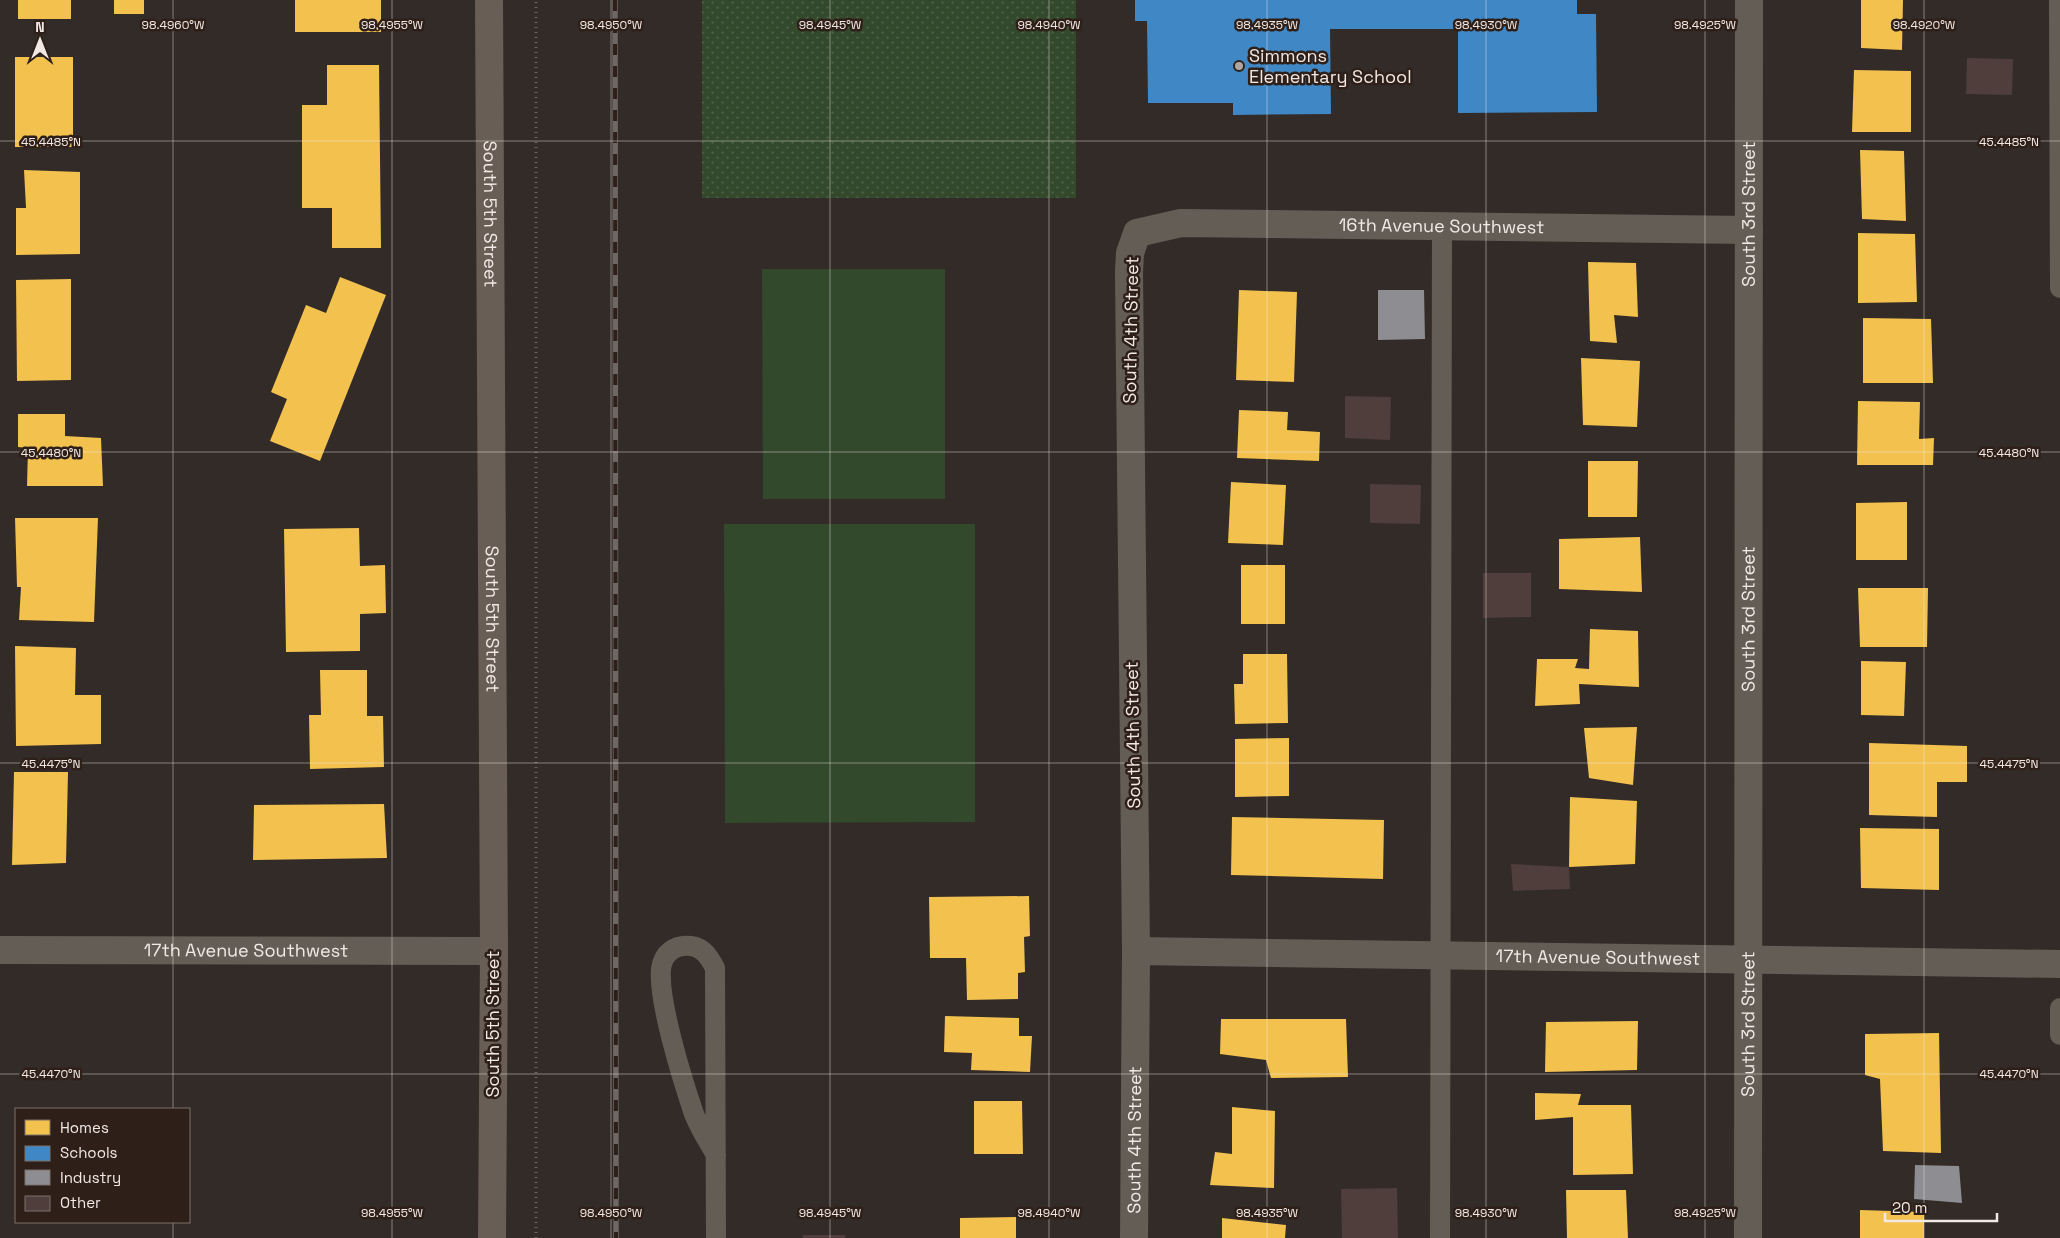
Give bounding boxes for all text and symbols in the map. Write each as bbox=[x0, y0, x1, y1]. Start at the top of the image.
north arrow bbox=[15, 15, 65, 65]
text: 98.4960°W bbox=[142, 17, 205, 33]
text: 98.4955°W bbox=[361, 17, 424, 33]
text: 98.4950°W bbox=[580, 17, 643, 33]
text: 98.4945°W bbox=[799, 17, 862, 33]
text: 98.4940°W bbox=[1018, 17, 1081, 33]
text: 98.4935°W bbox=[1236, 17, 1299, 33]
text: 98.4930°W bbox=[1455, 17, 1518, 33]
text: 98.4925°W bbox=[1674, 17, 1737, 33]
text: 98.4920°W bbox=[1893, 17, 1956, 33]
text: N bbox=[35, 18, 45, 36]
place label: Simmons Elementary School bbox=[1249, 44, 1412, 88]
marker: Simmons Elementary School bbox=[1233, 60, 1245, 72]
text: 45.4485°N bbox=[21, 134, 81, 150]
text: 45.4485°N bbox=[1979, 134, 2039, 150]
street label: South 5th Street bbox=[479, 140, 503, 288]
street label: South 3rd Street bbox=[1737, 141, 1760, 287]
street label: 16th Avenue Southwest bbox=[1339, 213, 1544, 238]
street label: South 4th Street bbox=[1118, 256, 1143, 404]
text: 45.4480°N bbox=[21, 445, 81, 461]
text: 45.4480°N bbox=[1979, 445, 2039, 461]
street label: South 5th Street bbox=[481, 545, 505, 693]
street label: South 3rd Street bbox=[1736, 546, 1760, 692]
street label: South 4th Street bbox=[1120, 661, 1145, 809]
text: 45.4475°N bbox=[22, 756, 80, 772]
text: 45.4475°N bbox=[1980, 756, 2038, 772]
street label: 17th Avenue Southwest bbox=[144, 938, 348, 962]
street label: 17th Avenue Southwest bbox=[1496, 944, 1700, 970]
street label: South 5th Street bbox=[481, 951, 504, 1097]
street label: South 3rd Street bbox=[1736, 951, 1759, 1097]
text: 45.4470°N bbox=[21, 1066, 81, 1082]
street label: South 4th Street bbox=[1122, 1066, 1146, 1214]
text: 45.4470°N bbox=[1979, 1066, 2039, 1082]
legend bbox=[15, 1108, 190, 1223]
text: Homes bbox=[60, 1118, 109, 1137]
text: Schools bbox=[60, 1143, 118, 1162]
text: Industry bbox=[60, 1168, 121, 1187]
scale bar bbox=[1885, 1190, 1998, 1222]
text: Other bbox=[60, 1193, 101, 1212]
text: 20 m bbox=[1892, 1198, 1927, 1217]
text: 98.4955°W bbox=[361, 1205, 424, 1221]
text: 98.4950°W bbox=[580, 1205, 643, 1221]
text: 98.4945°W bbox=[799, 1205, 862, 1221]
text: 98.4940°W bbox=[1018, 1205, 1081, 1221]
text: 98.4935°W bbox=[1236, 1205, 1299, 1221]
text: 98.4930°W bbox=[1455, 1205, 1518, 1221]
text: 98.4925°W bbox=[1674, 1205, 1737, 1221]

